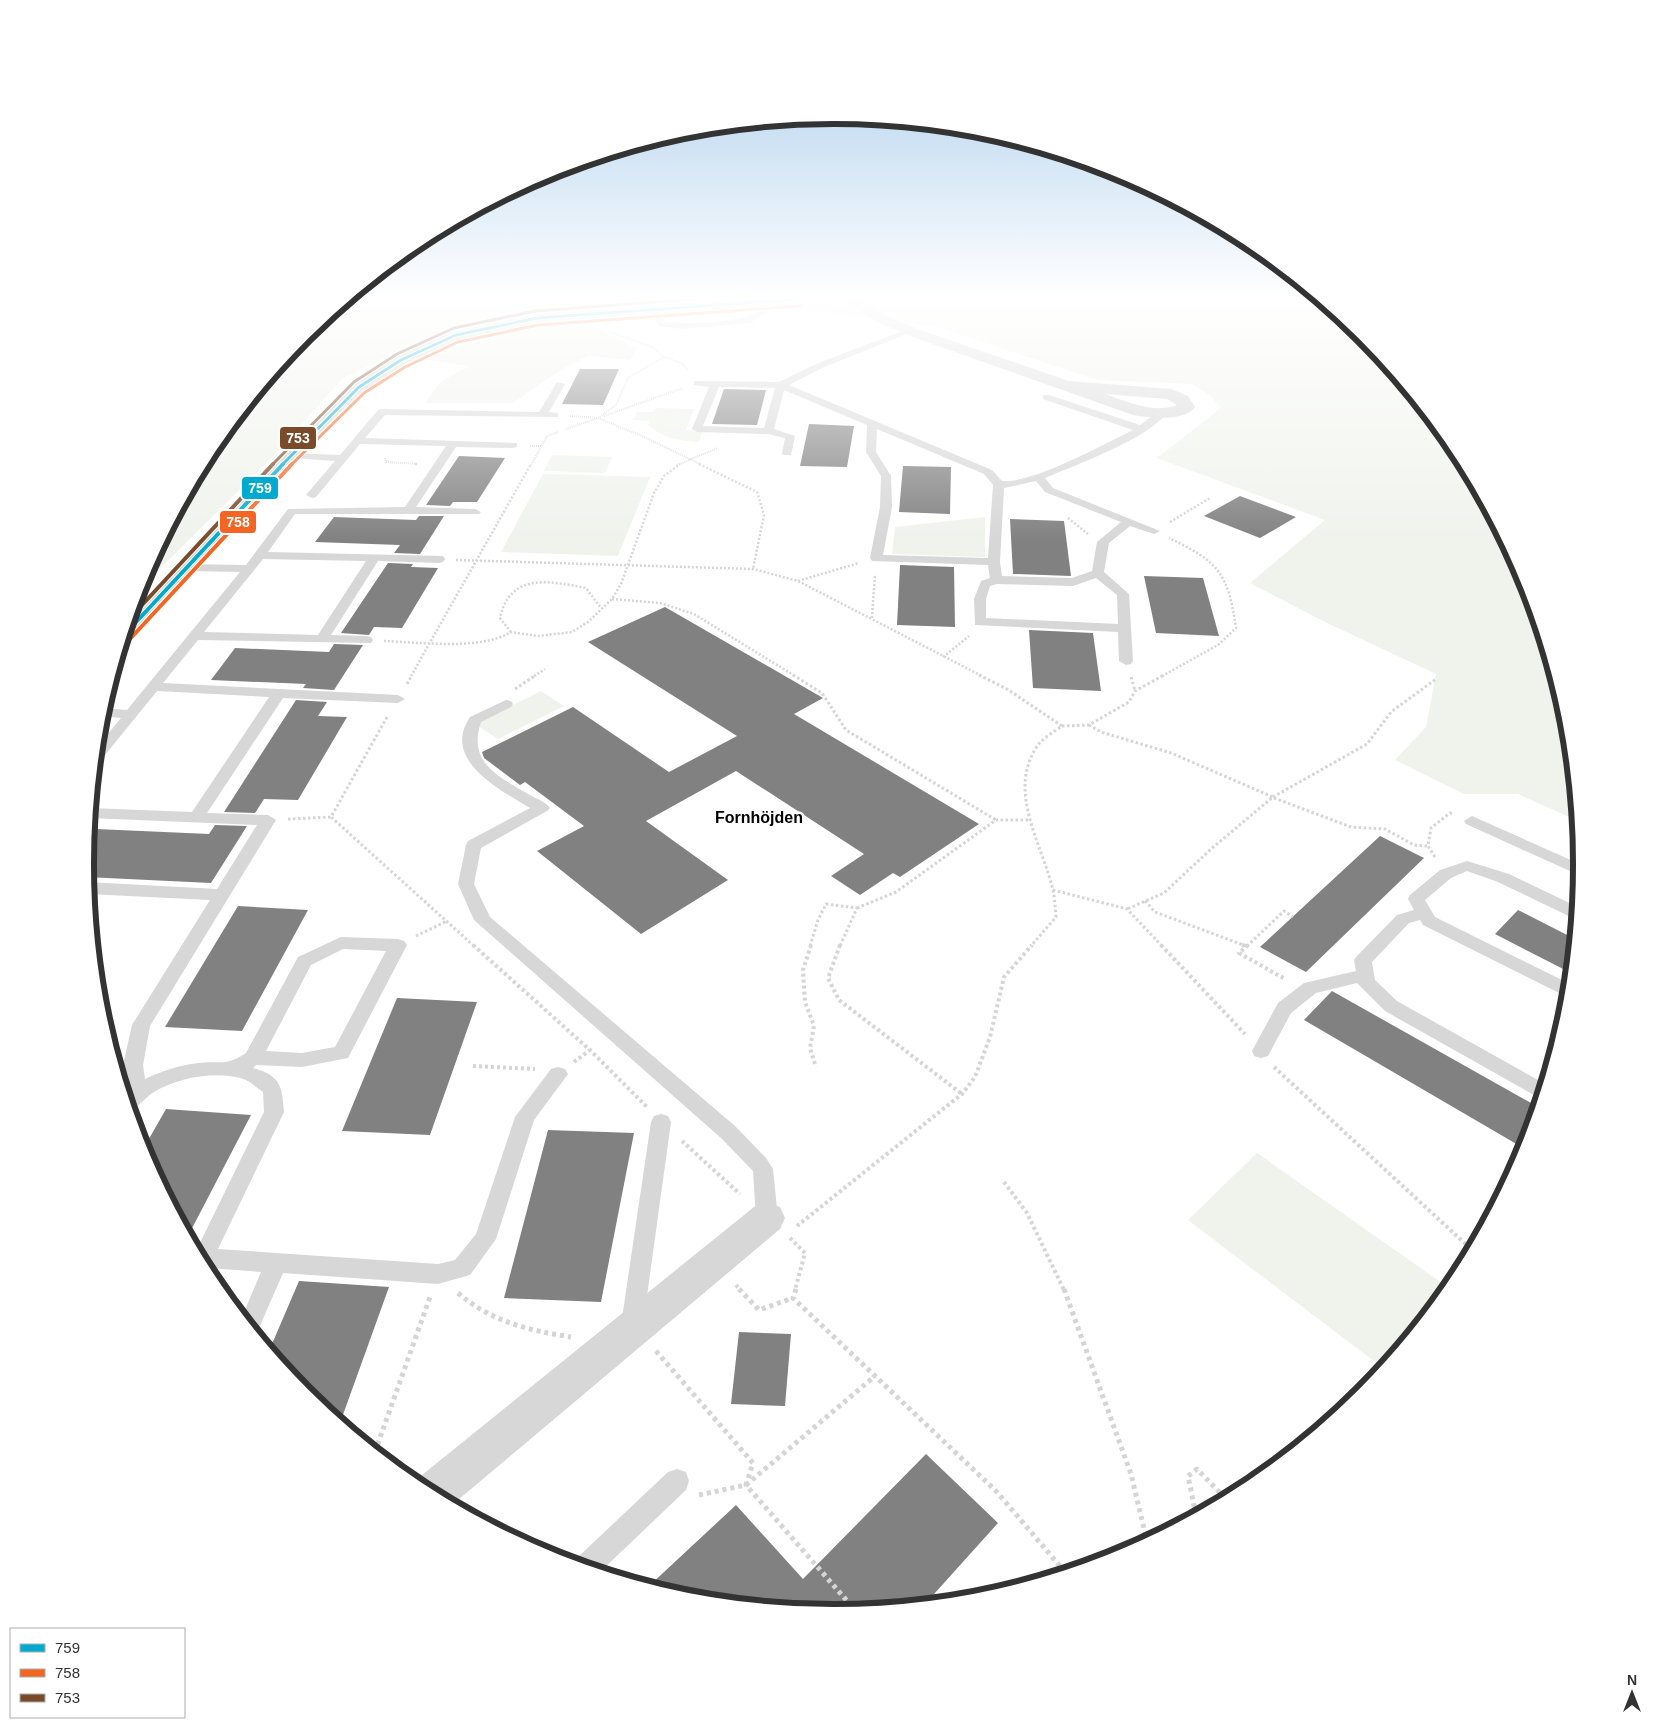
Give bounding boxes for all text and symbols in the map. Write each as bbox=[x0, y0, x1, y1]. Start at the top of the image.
line badge: 753 bbox=[279, 426, 317, 450]
text: 753 bbox=[286, 430, 310, 446]
line badge: 759 bbox=[241, 476, 279, 500]
text: 759 bbox=[248, 480, 272, 496]
line badge: 758 bbox=[219, 510, 257, 534]
text: 758 bbox=[226, 514, 250, 530]
district label: Fornhöjden bbox=[715, 809, 803, 826]
legend bbox=[10, 1628, 185, 1718]
text: 759 bbox=[55, 1639, 80, 1656]
text: 758 bbox=[55, 1664, 80, 1681]
north arrow bbox=[1607, 1668, 1657, 1718]
text: N bbox=[1627, 1672, 1637, 1688]
text: 753 bbox=[55, 1689, 80, 1706]

